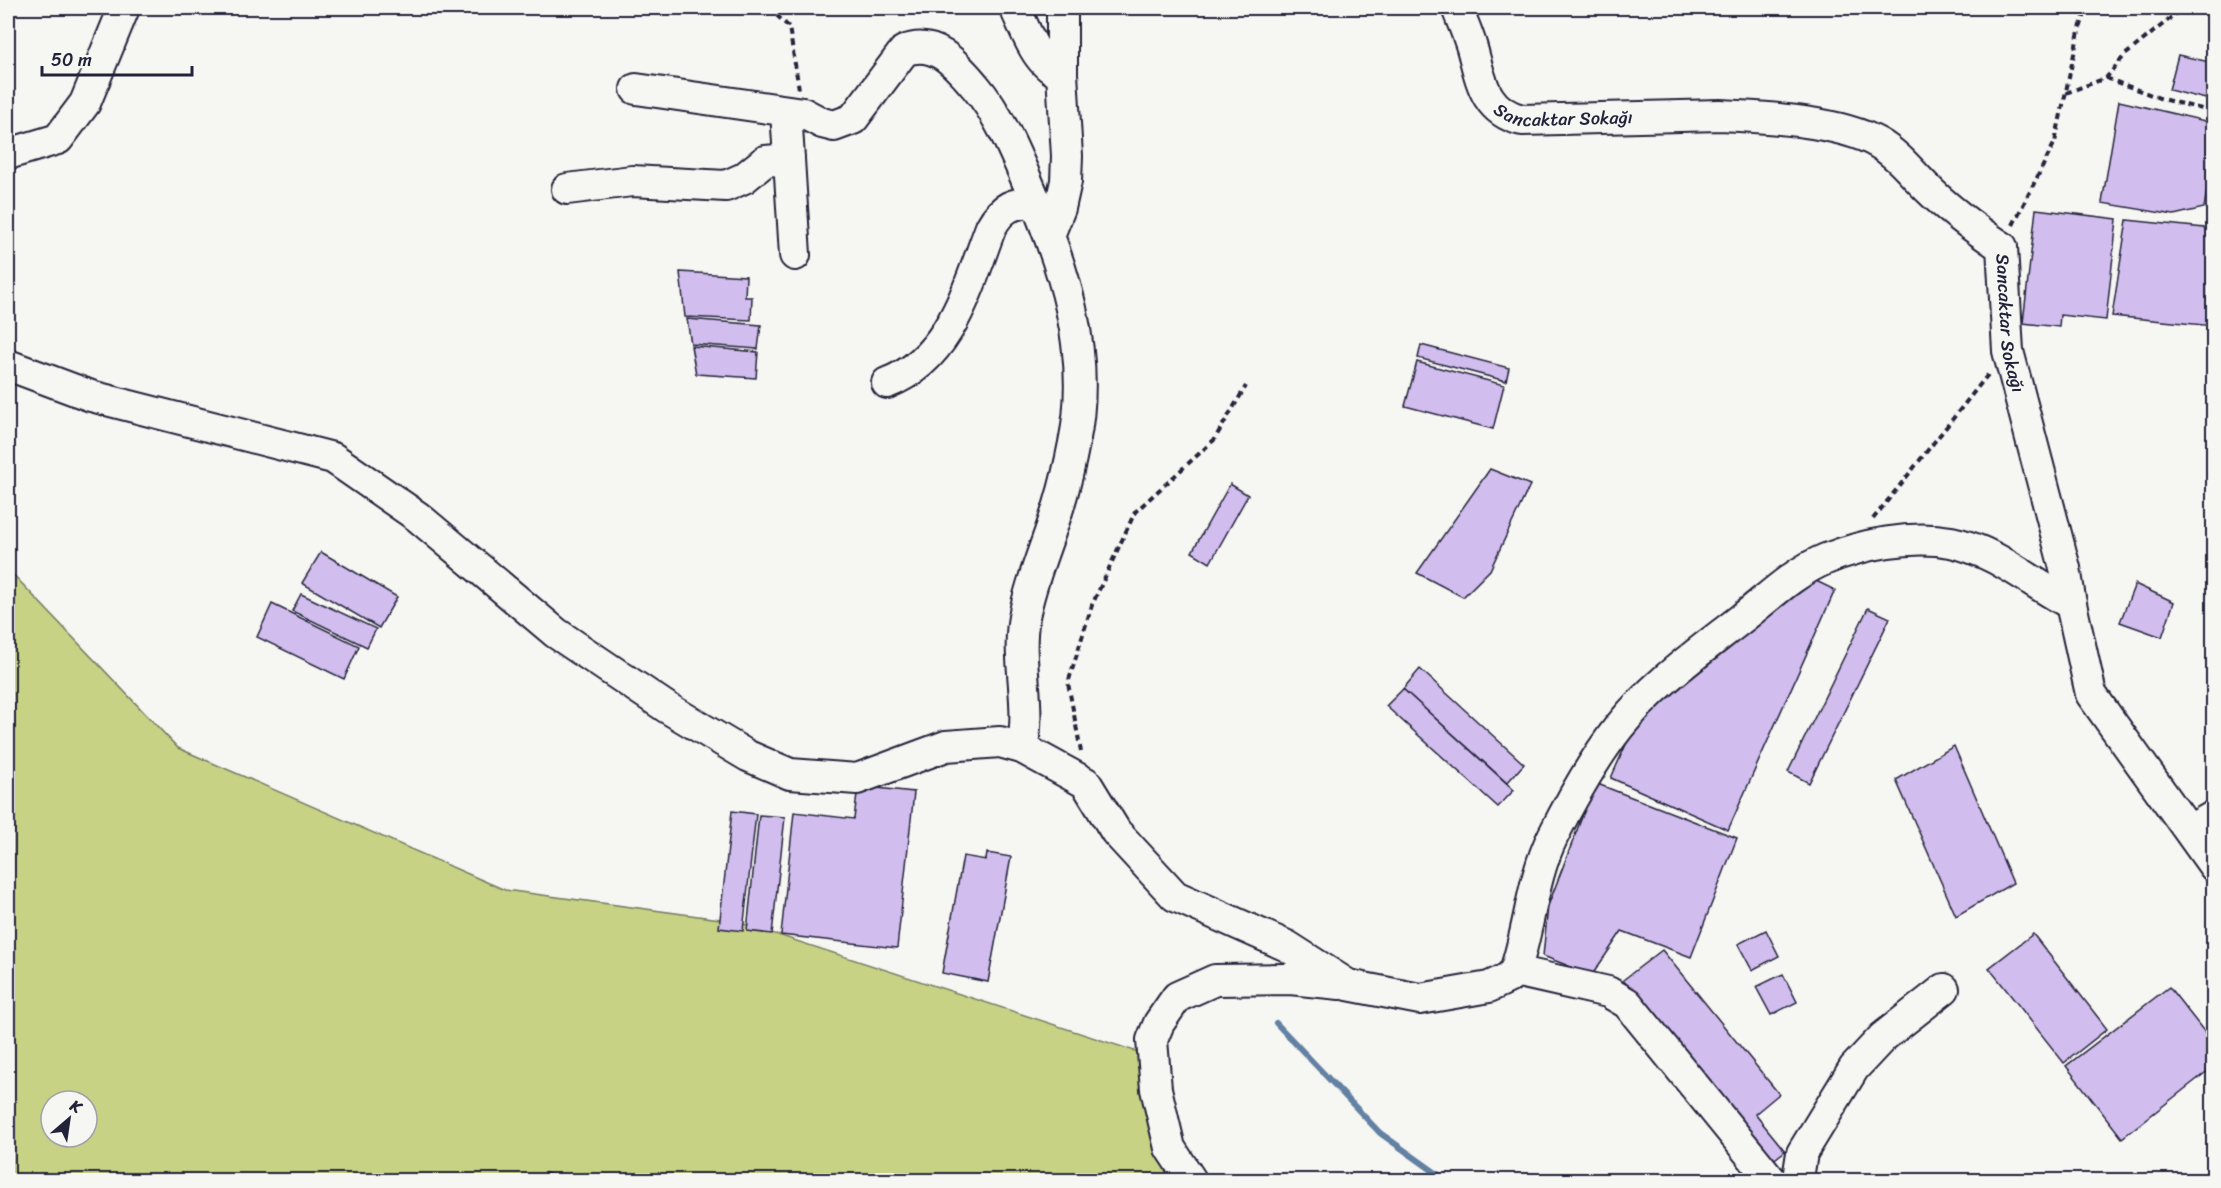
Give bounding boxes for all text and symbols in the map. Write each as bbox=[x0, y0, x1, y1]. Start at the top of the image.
scale bar bbox=[42, 39, 192, 77]
text: 50 m bbox=[51, 44, 92, 76]
street label: Sancaktar Sokağı bbox=[1486, 94, 1633, 136]
street label: Sancaktar Sokağı bbox=[1986, 253, 2034, 396]
north arrow bbox=[39, 1089, 99, 1149]
text: K bbox=[64, 1091, 88, 1122]

